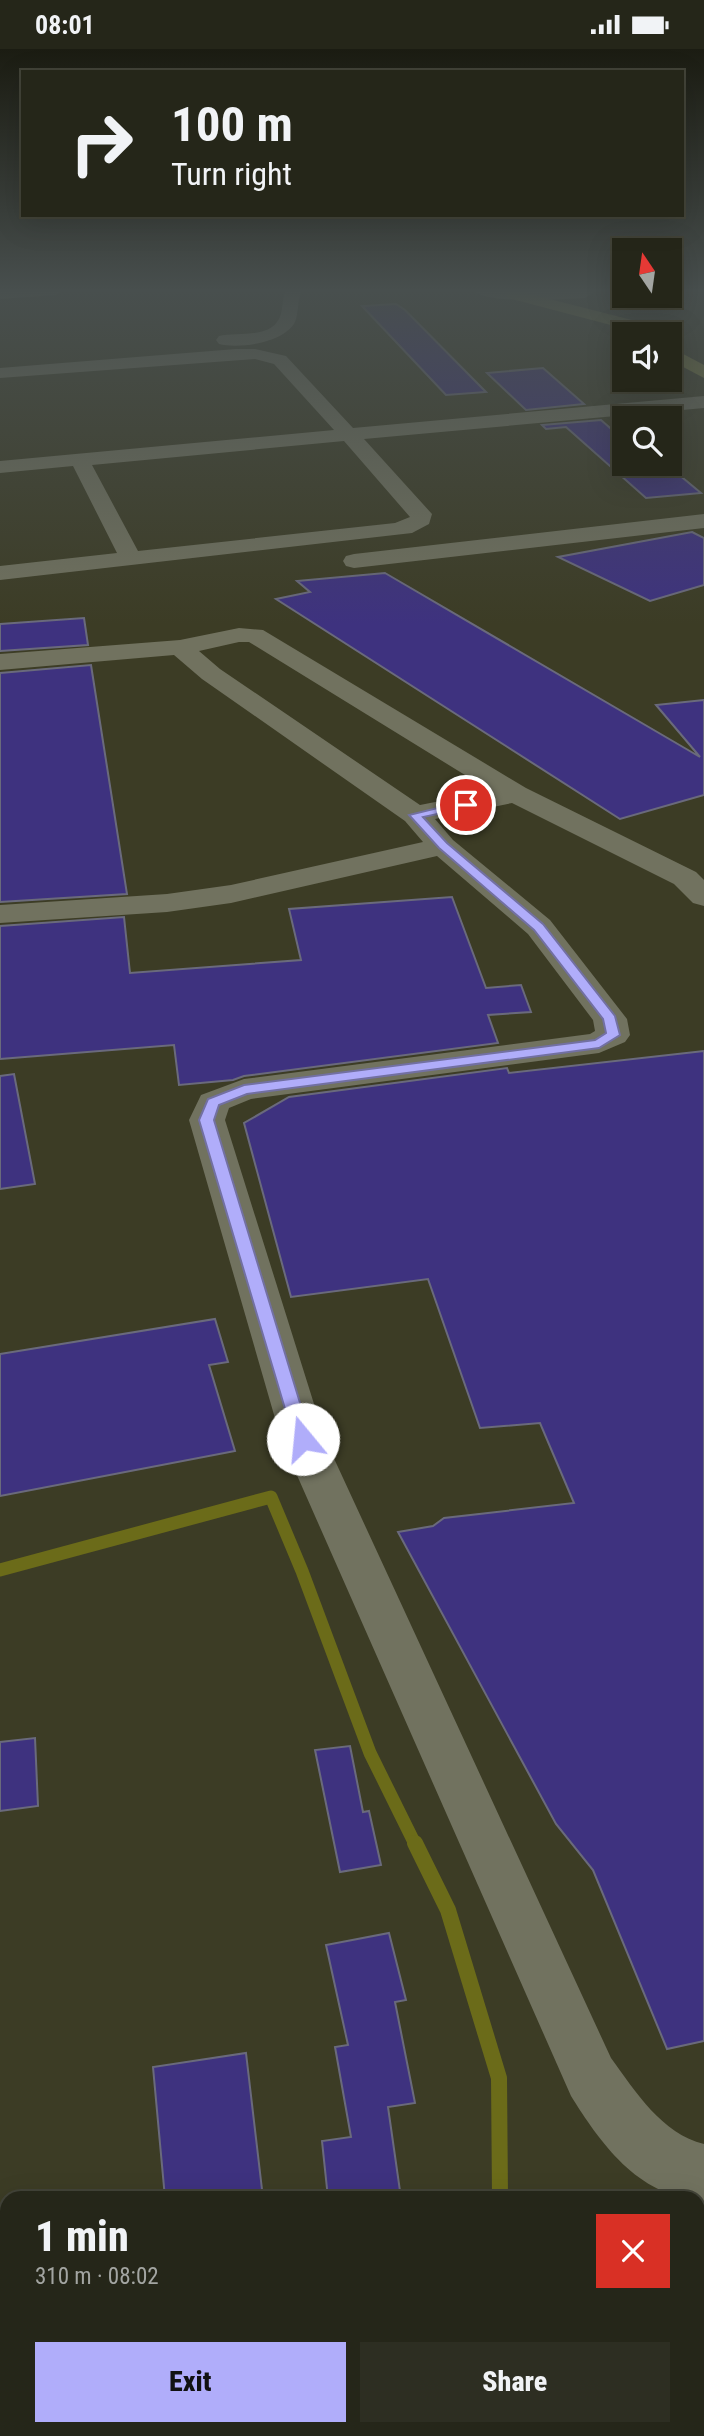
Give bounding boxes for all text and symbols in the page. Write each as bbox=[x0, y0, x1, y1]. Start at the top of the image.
text: 08:01 bbox=[35, 10, 95, 40]
text: 100 m bbox=[171, 96, 293, 153]
icon: right bbox=[56, 98, 147, 189]
text: Turn right bbox=[171, 155, 292, 193]
north arrow bbox=[612, 238, 682, 308]
map controls bbox=[612, 238, 682, 476]
button: sound bbox=[612, 322, 682, 392]
button: search bbox=[612, 406, 682, 476]
pin bbox=[436, 775, 496, 835]
icon: arrive bbox=[447, 786, 485, 824]
position arrow bbox=[266, 1402, 340, 1476]
text: 1 min bbox=[35, 2212, 129, 2261]
button: close bbox=[596, 2214, 670, 2288]
text: 310 m · 08:02 bbox=[35, 2263, 159, 2290]
button: Exit bbox=[35, 2342, 346, 2422]
button: Share bbox=[360, 2342, 670, 2422]

